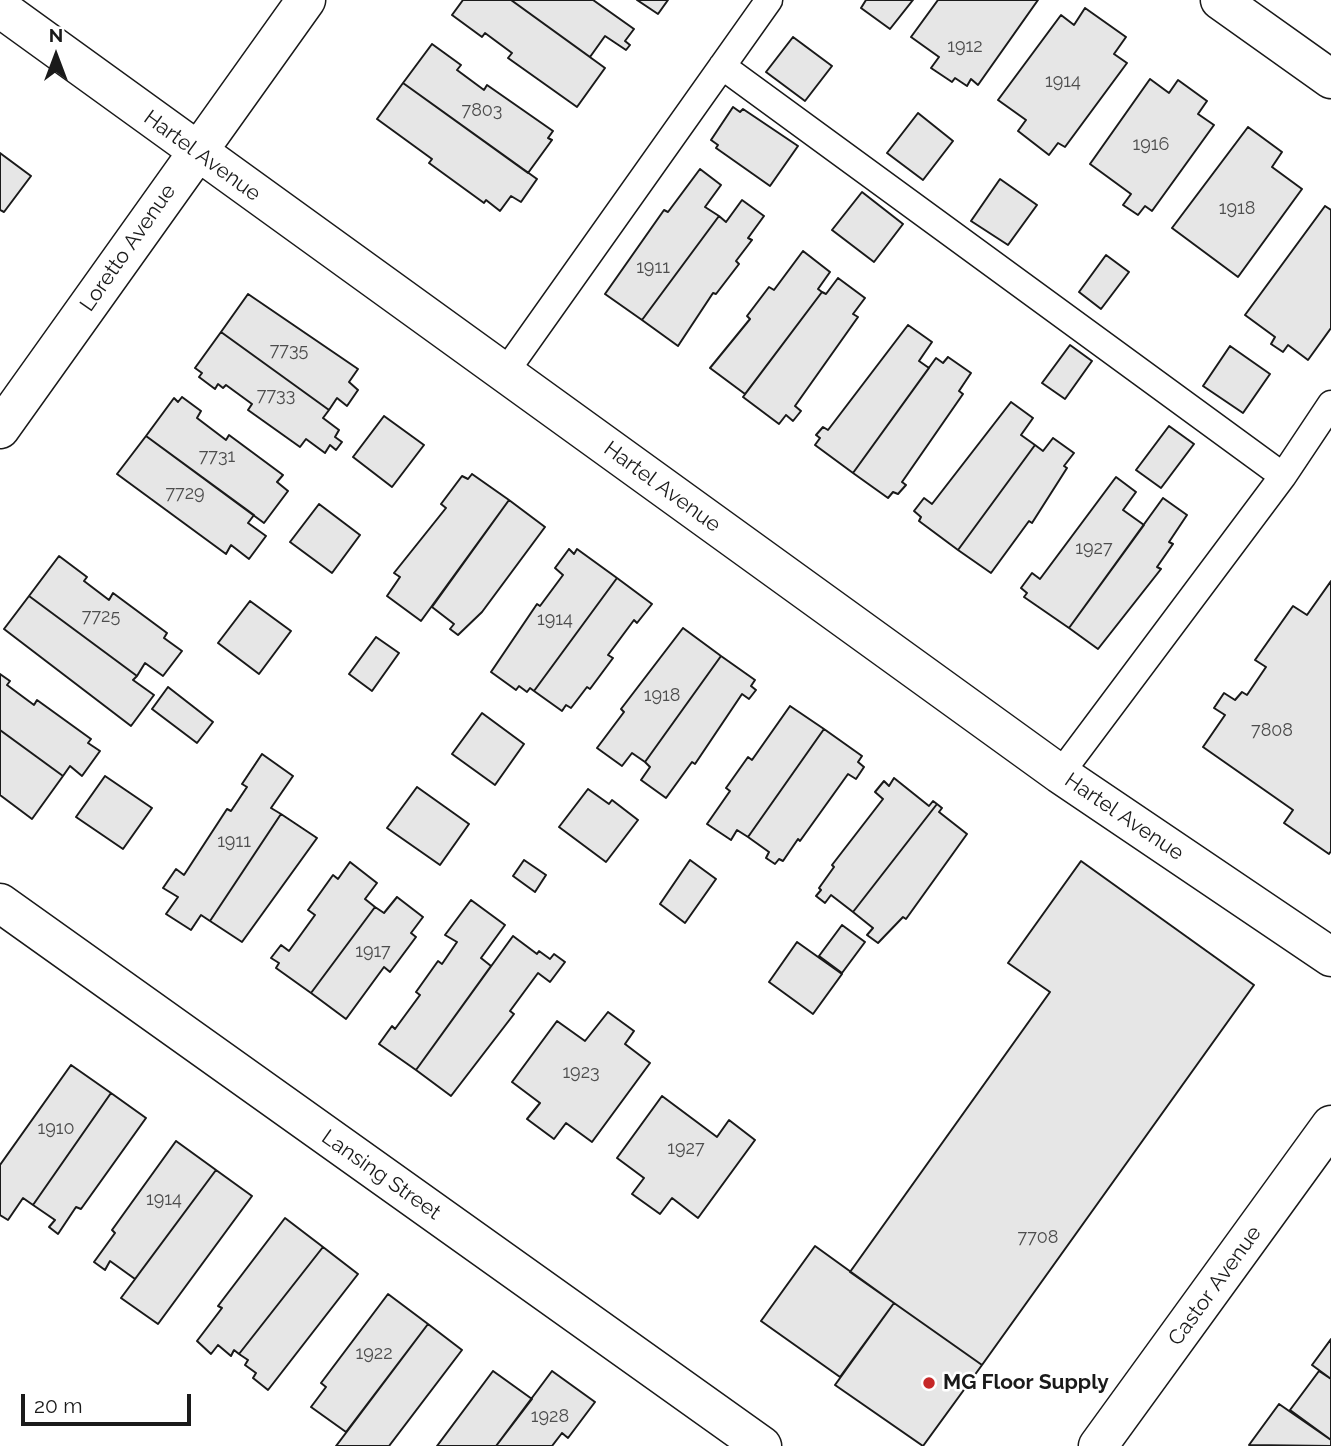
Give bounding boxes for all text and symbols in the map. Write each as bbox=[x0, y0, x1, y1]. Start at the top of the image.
north arrow bbox=[21, 21, 91, 91]
text: N bbox=[49, 24, 63, 46]
house number: 1912 bbox=[947, 36, 983, 58]
house number: 1914 bbox=[1045, 71, 1081, 93]
house number: 7803 bbox=[462, 100, 502, 122]
street label: Hartel Avenue bbox=[139, 105, 265, 207]
house number: 1916 bbox=[1133, 134, 1169, 156]
street label: Loretto Avenue bbox=[75, 180, 181, 316]
house number: 1918 bbox=[1219, 198, 1255, 220]
house number: 1911 bbox=[636, 257, 670, 279]
house number: 7735 bbox=[270, 340, 308, 362]
house number: 7733 bbox=[257, 385, 295, 407]
street label: Hartel Avenue bbox=[599, 436, 725, 538]
house number: 7731 bbox=[199, 446, 235, 468]
house number: 7729 bbox=[165, 483, 205, 505]
house number: 1927 bbox=[1075, 538, 1113, 560]
house number: 7725 bbox=[82, 606, 120, 628]
house number: 1914 bbox=[537, 609, 573, 631]
house number: 1918 bbox=[644, 685, 680, 707]
house number: 7808 bbox=[1251, 720, 1293, 742]
street label: Hartel Avenue bbox=[1060, 768, 1188, 866]
house number: 1911 bbox=[217, 831, 251, 853]
house number: 1917 bbox=[355, 941, 391, 963]
house number: 1923 bbox=[562, 1062, 600, 1084]
house number: 1910 bbox=[38, 1118, 74, 1140]
street label: Lansing Street bbox=[317, 1125, 445, 1225]
house number: 1927 bbox=[667, 1138, 705, 1160]
house number: 1914 bbox=[146, 1189, 182, 1211]
street label: Castor Avenue bbox=[1163, 1221, 1267, 1351]
house number: 7708 bbox=[1018, 1227, 1058, 1249]
house number: 1922 bbox=[355, 1343, 393, 1365]
place label: MG Floor Supply bbox=[943, 1370, 1109, 1396]
marker: MG Floor Supply bbox=[921, 1375, 937, 1391]
scale bar bbox=[24, 1380, 194, 1424]
text: 20 m bbox=[34, 1393, 82, 1418]
house number: 1928 bbox=[531, 1406, 569, 1428]

